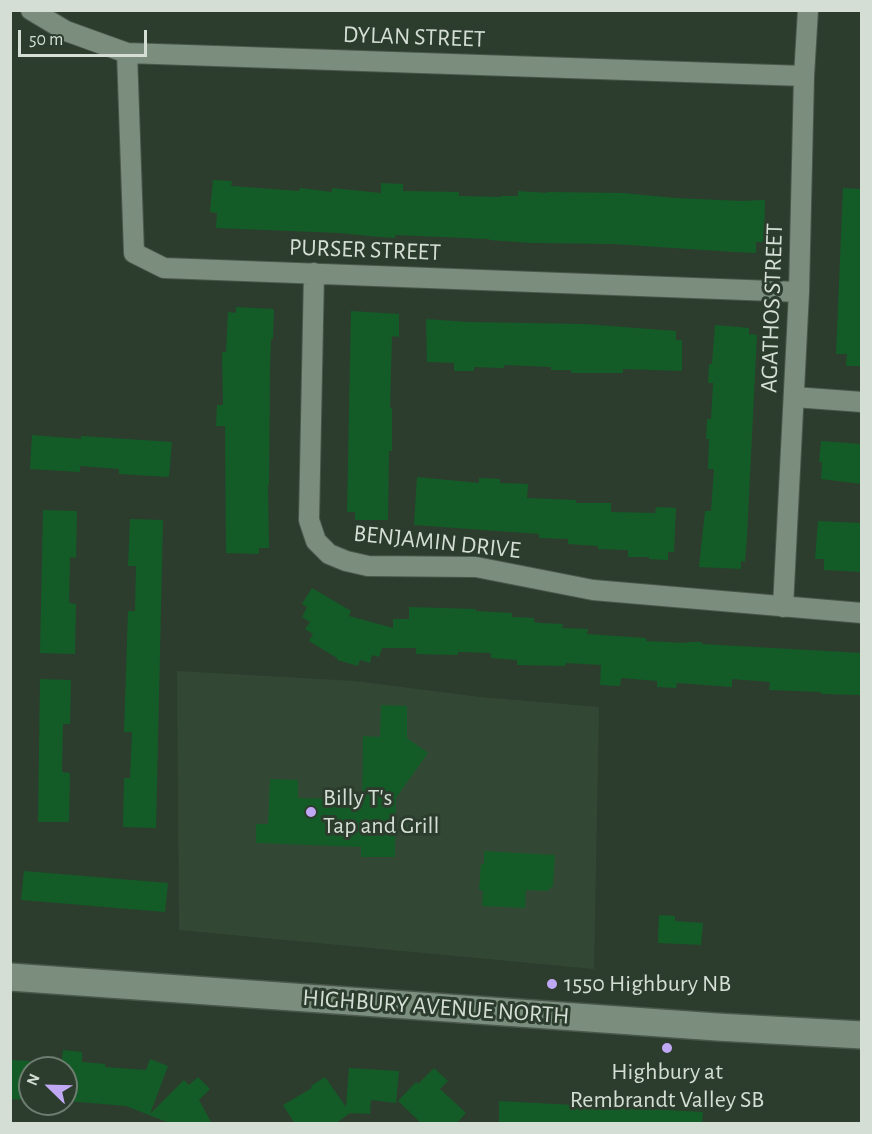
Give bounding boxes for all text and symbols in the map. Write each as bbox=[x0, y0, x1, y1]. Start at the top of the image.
scale bar bbox=[21, 18, 150, 56]
street label: DYLAN STREET bbox=[342, 20, 486, 54]
text: 50 m bbox=[29, 31, 63, 49]
street label: AGATHOS STREET bbox=[755, 223, 789, 393]
street label: PURSER STREET bbox=[289, 233, 441, 267]
street label: BENJAMIN DRIVE bbox=[352, 519, 522, 565]
place label: Billy T's Tap and Grill bbox=[323, 784, 439, 840]
marker: Billy T's Tap and Grill bbox=[304, 805, 318, 819]
place label: 1550 Highbury NB bbox=[564, 970, 731, 998]
marker: 1550 Highbury NB bbox=[545, 977, 559, 991]
street label: HIGHBURY AVENUE NORTH bbox=[301, 983, 571, 1031]
marker: Highbury at Rembrandt Valley SB bbox=[660, 1041, 674, 1055]
north arrow bbox=[18, 1056, 78, 1116]
place label: Highbury at Rembrandt Valley SB bbox=[570, 1058, 764, 1114]
text: N bbox=[24, 1072, 43, 1088]

